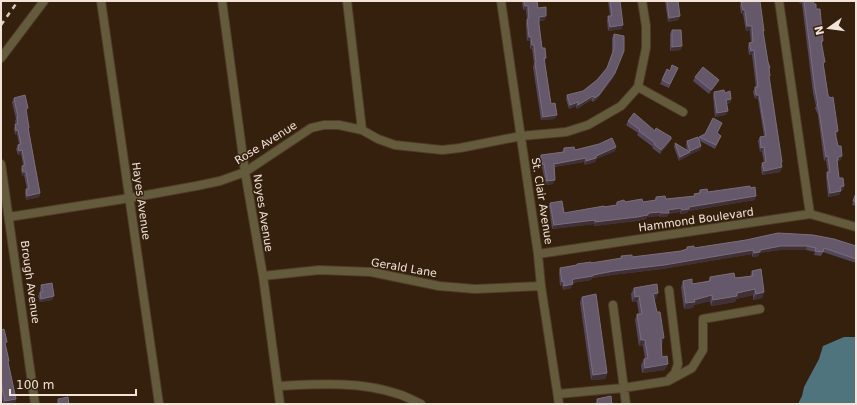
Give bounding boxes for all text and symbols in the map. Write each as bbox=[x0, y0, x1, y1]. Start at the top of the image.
north arrow bbox=[809, 8, 849, 48]
text: N bbox=[812, 24, 827, 36]
street label: Rose Avenue bbox=[233, 119, 300, 167]
street label: St. Clair Avenue bbox=[529, 157, 555, 246]
street label: Hayes Avenue bbox=[129, 161, 153, 241]
street label: Noyes Avenue bbox=[250, 173, 276, 253]
street label: Hammond Boulevard bbox=[638, 205, 754, 235]
street label: Brough Avenue bbox=[18, 240, 42, 325]
street label: Gerald Lane bbox=[370, 256, 438, 280]
scale bar bbox=[10, 371, 136, 397]
text: 100 m bbox=[16, 378, 54, 392]

